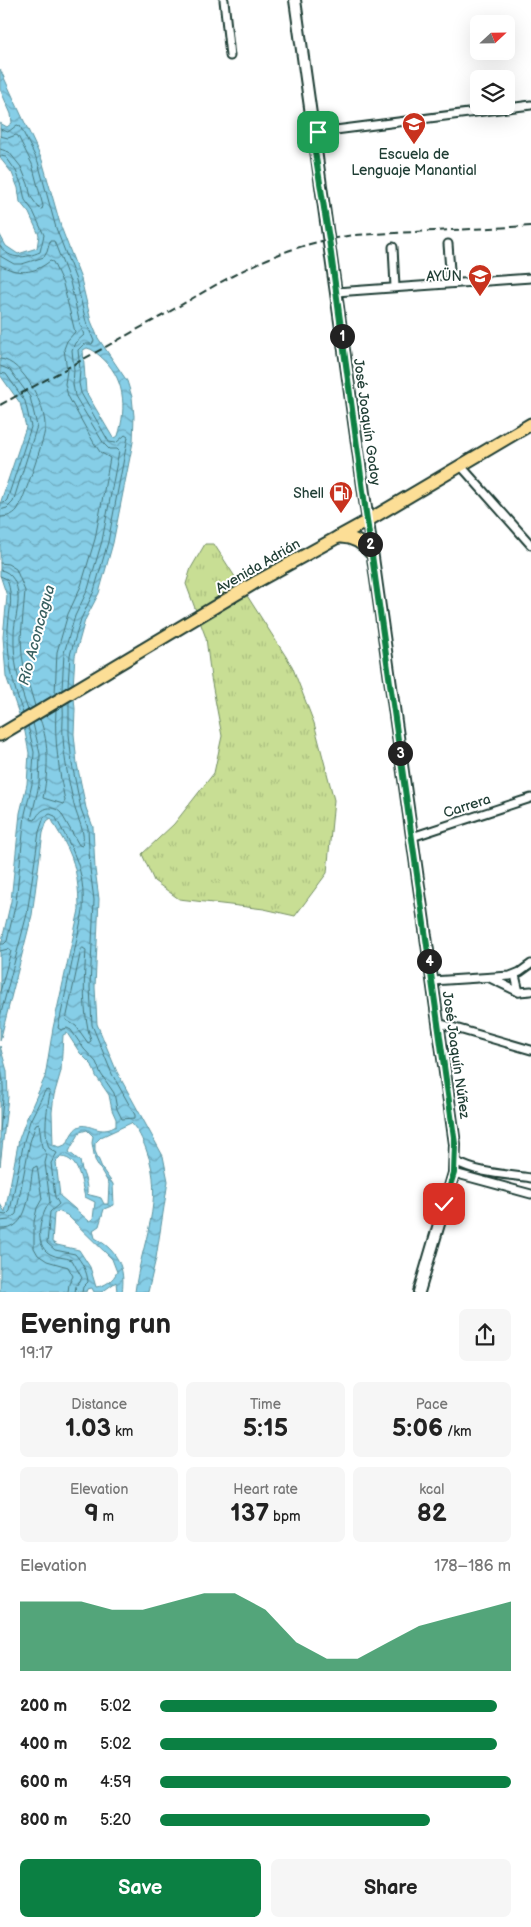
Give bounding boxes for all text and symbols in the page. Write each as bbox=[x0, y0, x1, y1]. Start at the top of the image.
north arrow bbox=[470, 15, 515, 60]
map controls bbox=[470, 15, 515, 115]
button: layers bbox=[470, 70, 515, 115]
pin bbox=[297, 111, 339, 153]
school or university icon: Escuela de Lenguaje Manantial bbox=[401, 111, 427, 145]
icon: arrive bbox=[304, 118, 332, 146]
place label: Escuela de Lenguaje Manantial bbox=[351, 146, 477, 179]
school or university icon: AYÜN bbox=[467, 263, 493, 297]
place label: AYÜN bbox=[426, 267, 462, 285]
pin: 1 bbox=[330, 324, 354, 348]
text: 1 bbox=[340, 328, 345, 345]
street label: José Joaquín Godoy bbox=[350, 358, 384, 487]
fuel station icon: Shell bbox=[328, 480, 354, 514]
place label: Shell bbox=[293, 485, 324, 502]
pin: 2 bbox=[358, 532, 382, 556]
street label: Avenida Adrián bbox=[213, 535, 303, 597]
text: 2 bbox=[366, 536, 375, 553]
water label: Río Aconcagua bbox=[14, 583, 60, 687]
pin: 3 bbox=[388, 740, 412, 766]
text: 3 bbox=[396, 745, 405, 762]
street label: Carrera bbox=[441, 790, 493, 822]
pin: 4 bbox=[416, 948, 442, 974]
text: 4 bbox=[425, 953, 434, 970]
street label: José Joaquín Núñez bbox=[439, 990, 473, 1120]
pin bbox=[423, 1183, 465, 1225]
icon: check bbox=[430, 1190, 458, 1218]
text: Evening run bbox=[20, 1308, 171, 1341]
button: share bbox=[459, 1309, 511, 1361]
text: 19:17 bbox=[20, 1344, 53, 1363]
text: Distance bbox=[71, 1396, 127, 1413]
text: Time bbox=[250, 1396, 281, 1413]
text: Pace bbox=[416, 1396, 448, 1413]
text: 1.03 bbox=[65, 1413, 111, 1444]
text: 5:15 bbox=[243, 1413, 288, 1444]
text: 5:06 bbox=[392, 1413, 443, 1444]
text: km bbox=[111, 1423, 133, 1440]
text: /km bbox=[443, 1423, 472, 1440]
text: Elevation bbox=[70, 1481, 128, 1498]
text: Heart rate bbox=[233, 1481, 298, 1498]
text: kcal bbox=[419, 1481, 444, 1498]
text: 9 bbox=[84, 1498, 99, 1529]
text: 137 bbox=[230, 1498, 269, 1529]
text: 82 bbox=[417, 1498, 447, 1529]
text: m bbox=[99, 1508, 114, 1525]
text: bpm bbox=[269, 1508, 301, 1525]
text: Elevation bbox=[20, 1557, 87, 1576]
text: 178–186 m bbox=[434, 1557, 511, 1576]
text: 200 m bbox=[20, 1697, 67, 1716]
text: 5:02 bbox=[100, 1697, 131, 1716]
text: 400 m bbox=[20, 1735, 67, 1754]
text: 5:02 bbox=[100, 1735, 131, 1754]
text: 600 m bbox=[20, 1773, 68, 1792]
text: 4:59 bbox=[100, 1773, 131, 1792]
text: 800 m bbox=[20, 1811, 68, 1830]
text: 5:20 bbox=[100, 1811, 131, 1830]
button: Save bbox=[20, 1859, 261, 1917]
button: Share bbox=[271, 1859, 511, 1917]

